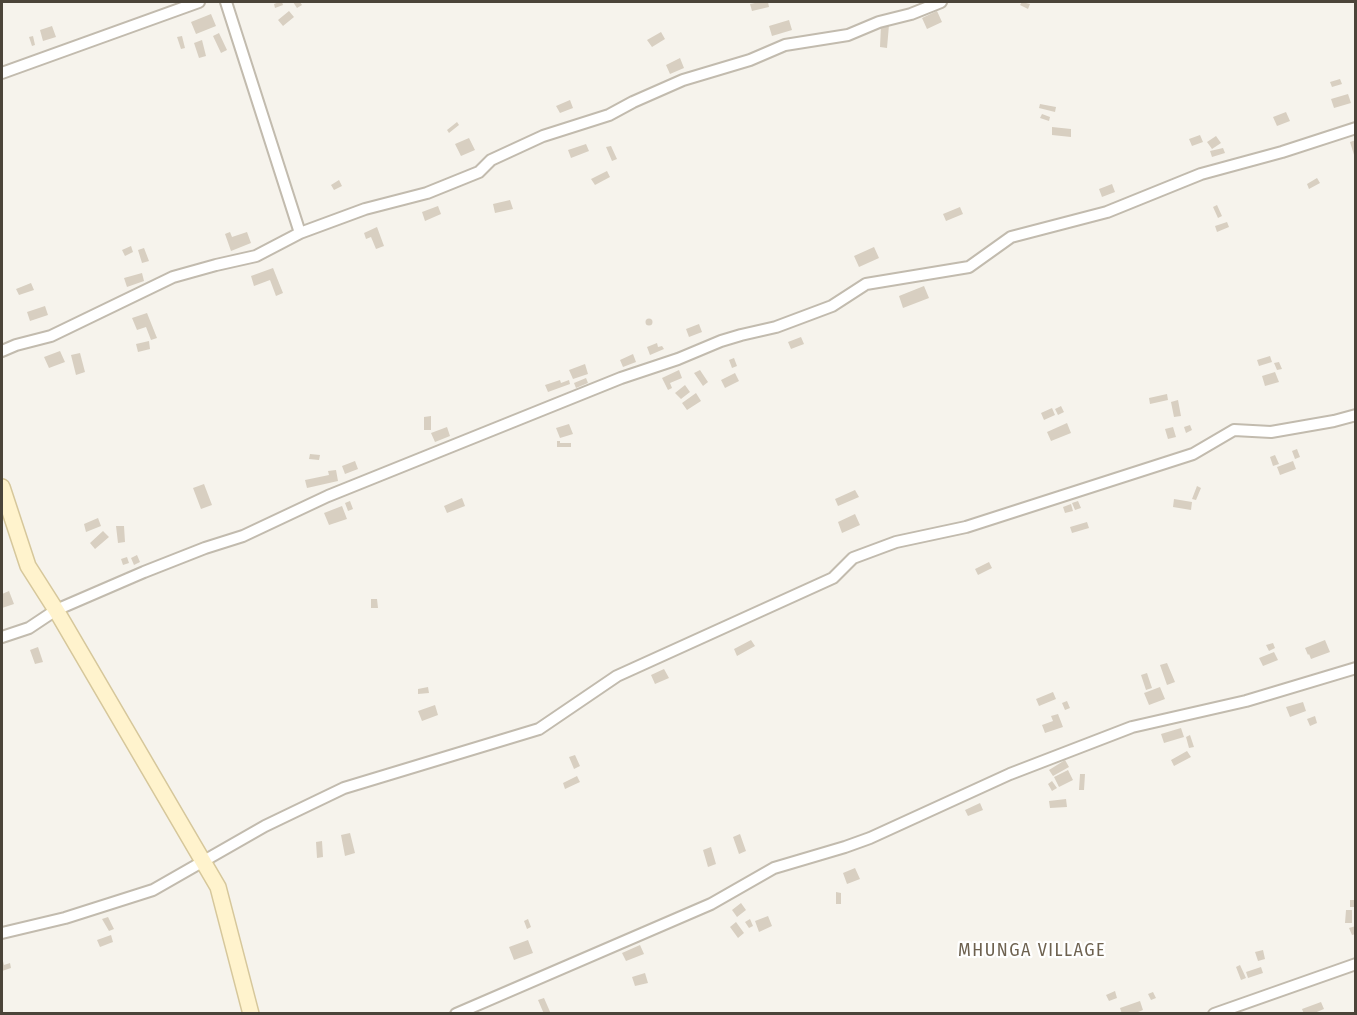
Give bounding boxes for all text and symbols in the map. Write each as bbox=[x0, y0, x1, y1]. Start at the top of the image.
district label: MHUNGA VILLAGE bbox=[958, 940, 1106, 962]

